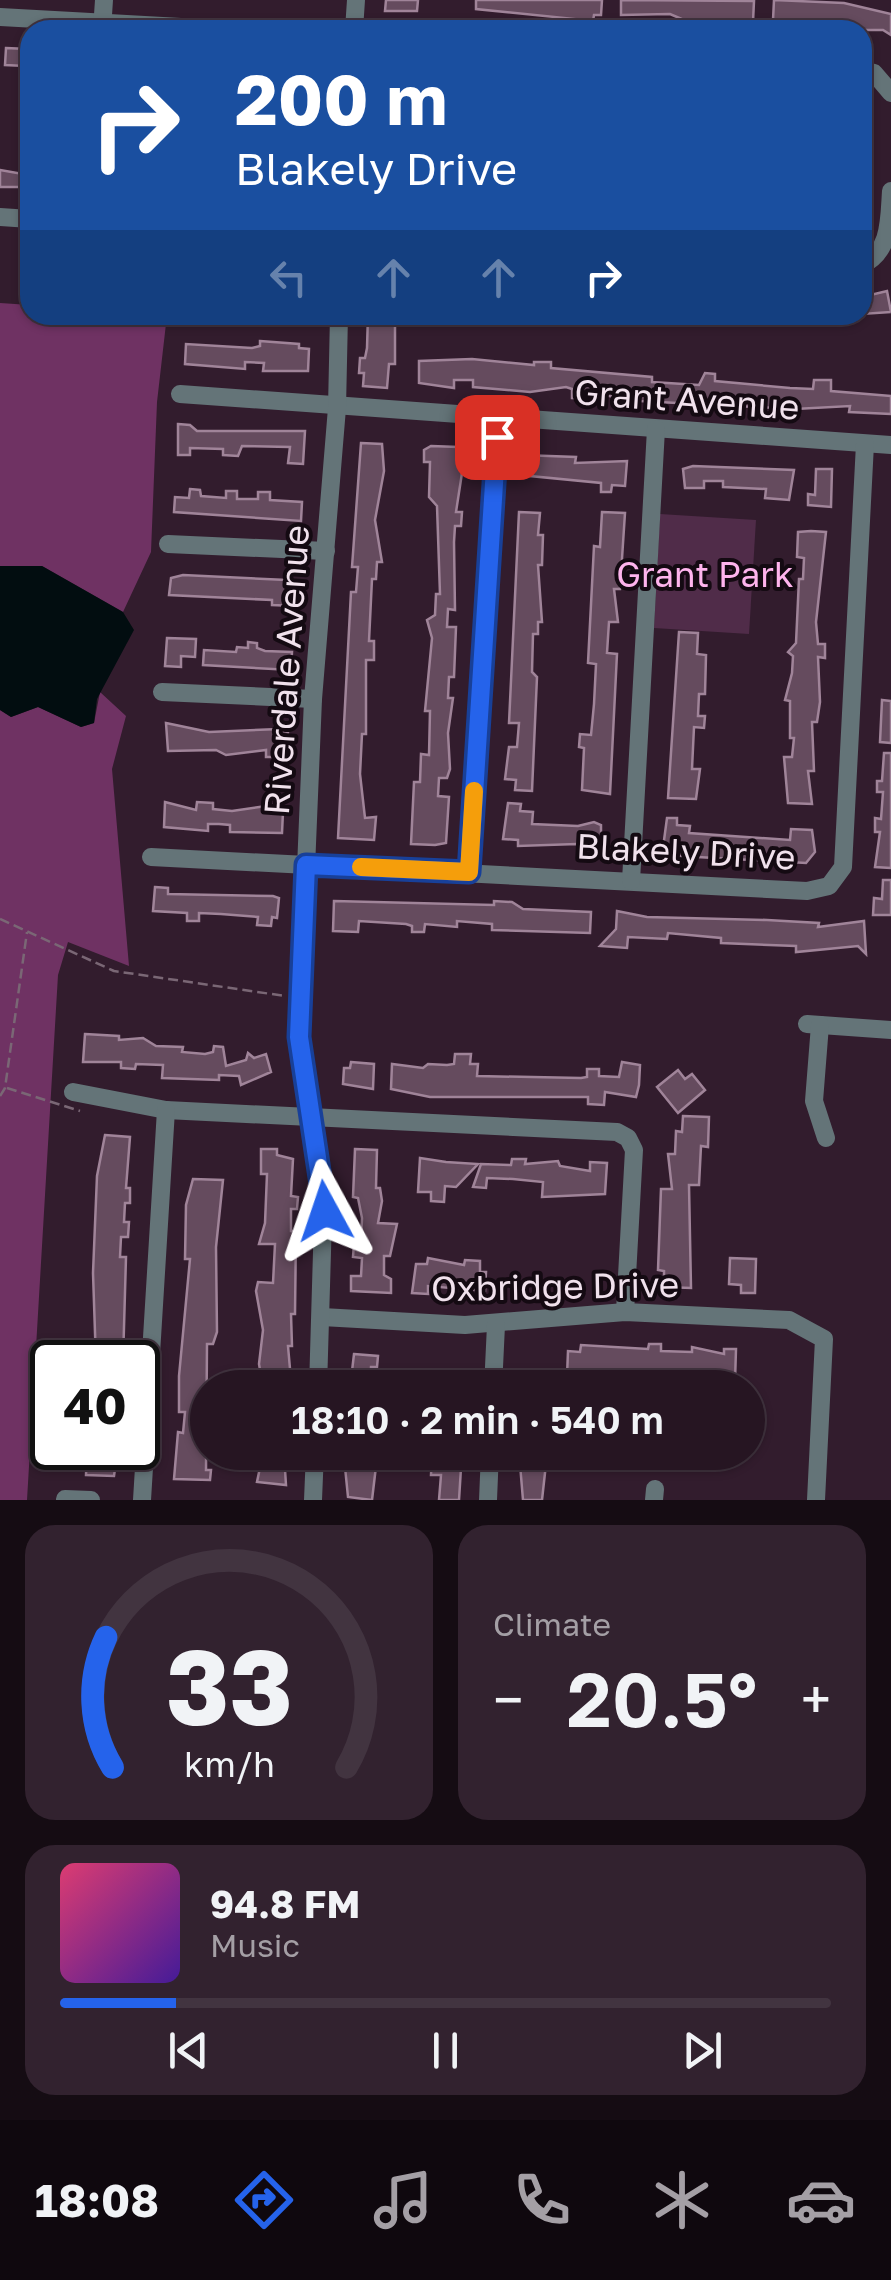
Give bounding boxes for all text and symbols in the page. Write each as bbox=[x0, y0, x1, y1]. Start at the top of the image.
text: 200 m bbox=[235, 56, 447, 140]
icon: right bbox=[70, 60, 200, 190]
text: Blakely Drive bbox=[235, 141, 517, 195]
icon: left bbox=[261, 250, 316, 305]
icon: ahead bbox=[366, 250, 421, 305]
icon: ahead bbox=[471, 250, 526, 305]
icon: right bbox=[576, 250, 631, 305]
street label: Grant Avenue bbox=[573, 370, 801, 428]
pin bbox=[455, 395, 540, 480]
icon: arrive bbox=[470, 410, 525, 465]
street label: Riverdale Avenue bbox=[255, 524, 317, 816]
park label: Grant Park bbox=[616, 553, 794, 595]
street label: Blakely Drive bbox=[575, 824, 797, 878]
position arrow bbox=[273, 1159, 377, 1263]
street label: Oxbridge Drive bbox=[431, 1263, 679, 1309]
speed limit sign: 40 bbox=[30, 1340, 160, 1470]
text: 18:10 · 2 min · 540 m bbox=[291, 1397, 664, 1442]
text: Climate bbox=[493, 1605, 611, 1643]
text: 33 bbox=[166, 1623, 292, 1748]
text: 20.5° bbox=[567, 1653, 757, 1744]
text: − bbox=[493, 1666, 523, 1732]
text: + bbox=[801, 1666, 831, 1732]
text: km/h bbox=[184, 1742, 274, 1785]
text: 94.8 FM bbox=[210, 1881, 360, 1926]
text: Music bbox=[210, 1926, 300, 1964]
icon: previous bbox=[161, 2023, 216, 2078]
icon: pause bbox=[418, 2023, 473, 2078]
icon: next bbox=[675, 2023, 730, 2078]
icon: directions bbox=[229, 2165, 299, 2235]
icon: music bbox=[368, 2165, 438, 2235]
icon: phone bbox=[507, 2165, 577, 2235]
icon: climate bbox=[647, 2165, 717, 2235]
icon: car bbox=[786, 2165, 856, 2235]
text: 18:08 bbox=[35, 2173, 159, 2227]

